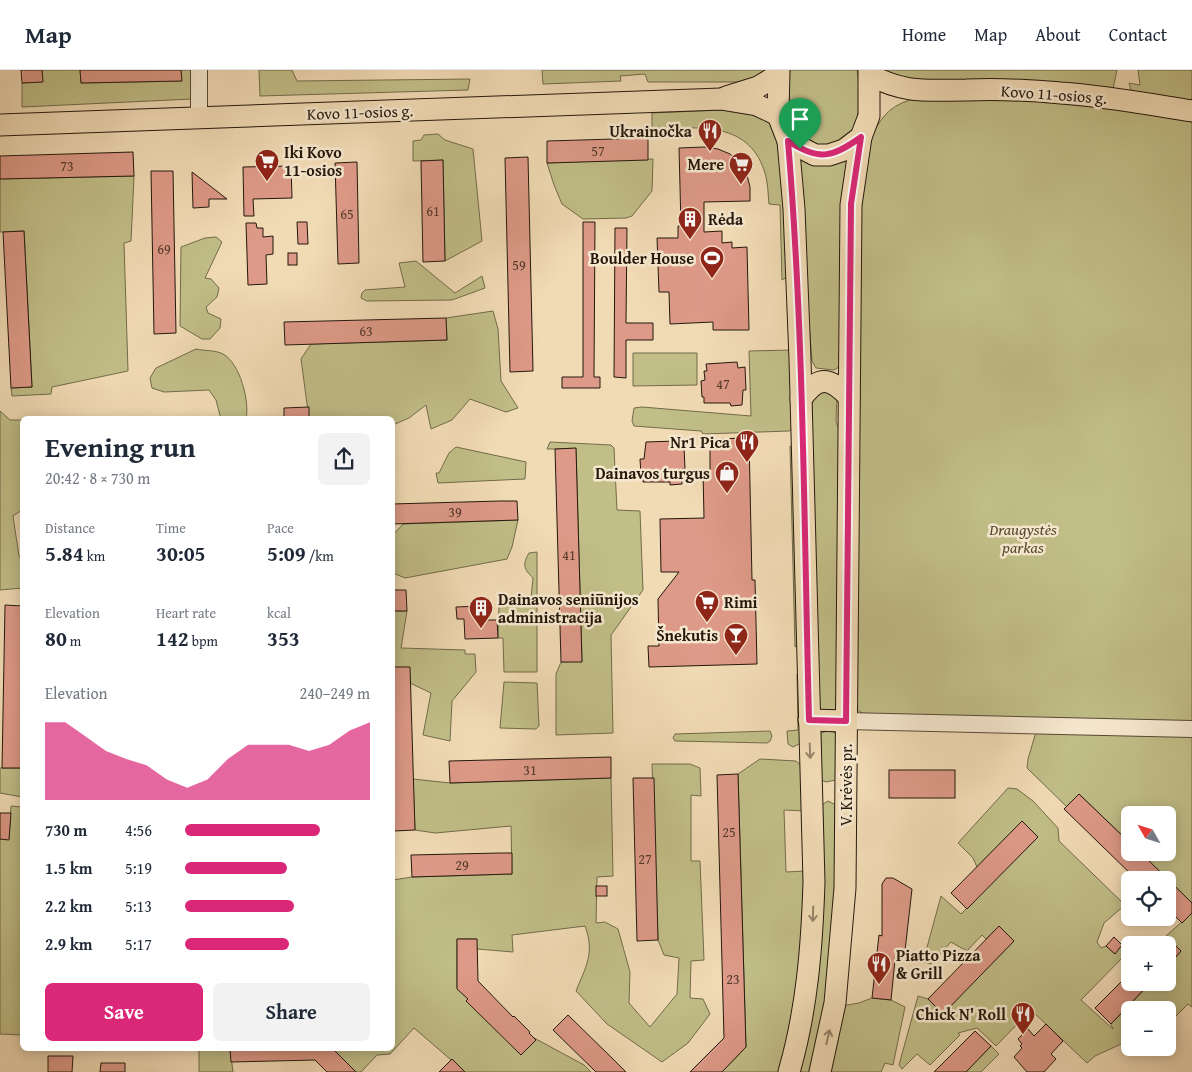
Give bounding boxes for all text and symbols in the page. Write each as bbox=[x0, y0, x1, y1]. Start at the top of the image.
text: Map bbox=[25, 17, 72, 52]
text: Home bbox=[902, 21, 946, 48]
text: Map bbox=[974, 21, 1007, 48]
text: About bbox=[1035, 21, 1081, 48]
text: Contact bbox=[1109, 21, 1167, 48]
street label: Kovo 11-osios g. bbox=[1000, 78, 1108, 110]
street label: Kovo 11-osios g. bbox=[306, 98, 414, 126]
pin bbox=[779, 98, 821, 149]
icon: arrive bbox=[786, 105, 814, 133]
restaurant icon: Ukrainočka bbox=[697, 118, 723, 152]
place label: Ukrainočka bbox=[609, 119, 693, 143]
place label: Iki Kovo 11-osios bbox=[284, 140, 342, 182]
house number: 57 bbox=[591, 141, 605, 161]
supermarket icon: Iki Kovo 11-osios bbox=[254, 148, 280, 182]
supermarket icon: Mere bbox=[728, 151, 754, 185]
place label: Mere bbox=[687, 152, 724, 176]
house number: 73 bbox=[60, 156, 74, 176]
house number: 61 bbox=[426, 201, 440, 221]
house number: 65 bbox=[340, 204, 354, 224]
building icon: Rėda bbox=[677, 206, 703, 240]
place label: Rėda bbox=[708, 207, 744, 231]
house number: 69 bbox=[157, 239, 171, 259]
sports icon: Boulder House bbox=[699, 245, 725, 279]
place label: Boulder House bbox=[590, 246, 694, 270]
house number: 59 bbox=[512, 255, 526, 275]
house number: 63 bbox=[359, 321, 373, 341]
house number: 47 bbox=[716, 374, 730, 394]
text: Evening run bbox=[45, 426, 196, 467]
restaurant icon: Nr1 Pica bbox=[734, 429, 760, 463]
place label: Nr1 Pica bbox=[670, 430, 731, 454]
button: share bbox=[318, 433, 370, 485]
shop icon: Dainavos turgus bbox=[714, 460, 740, 494]
place label: Dainavos turgus bbox=[595, 461, 710, 485]
text: 20:42 · 8 × 730 m bbox=[45, 466, 150, 490]
house number: 39 bbox=[448, 502, 462, 522]
park label: Draugystės parkas bbox=[988, 517, 1057, 559]
text: Distance bbox=[45, 518, 95, 538]
text: Time bbox=[156, 518, 186, 538]
text: Pace bbox=[267, 518, 294, 538]
text: 5.84 bbox=[45, 538, 84, 569]
text: 30:05 bbox=[156, 538, 205, 569]
text: 5:09 bbox=[267, 538, 306, 569]
house number: 41 bbox=[562, 545, 576, 565]
text: km bbox=[84, 546, 105, 566]
text: /km bbox=[306, 546, 334, 566]
place label: Dainavos seniūnijos administracija bbox=[498, 587, 639, 629]
supermarket icon: Rimi bbox=[694, 589, 720, 623]
place label: Rimi bbox=[724, 590, 758, 614]
building icon: Dainavos seniūnijos administracija bbox=[468, 595, 494, 629]
text: Elevation bbox=[45, 603, 100, 623]
text: Heart rate bbox=[156, 603, 216, 623]
text: kcal bbox=[267, 603, 291, 623]
bar icon: Šnekutis bbox=[723, 622, 749, 656]
text: 80 bbox=[45, 623, 67, 654]
text: 142 bbox=[156, 623, 189, 654]
text: 353 bbox=[267, 623, 300, 654]
place label: Šnekutis bbox=[656, 623, 718, 647]
text: m bbox=[67, 631, 81, 651]
text: bpm bbox=[189, 631, 218, 651]
text: Elevation bbox=[45, 681, 108, 705]
text: 240–249 m bbox=[300, 681, 370, 705]
one-way arrow bbox=[805, 743, 815, 759]
street label: V. Krėvės pr. bbox=[834, 744, 858, 826]
house number: 31 bbox=[523, 760, 537, 780]
north arrow bbox=[1121, 806, 1176, 861]
map controls bbox=[1121, 806, 1176, 1056]
text: 730 m bbox=[45, 818, 87, 842]
text: 4:56 bbox=[125, 818, 152, 842]
house number: 25 bbox=[722, 822, 736, 842]
house number: 27 bbox=[638, 849, 652, 869]
house number: 29 bbox=[455, 855, 469, 875]
text: 1.5 km bbox=[45, 856, 92, 880]
text: 5:19 bbox=[125, 856, 152, 880]
button: locate bbox=[1121, 871, 1176, 926]
text: 2.2 km bbox=[45, 894, 92, 918]
text: 5:13 bbox=[125, 894, 152, 918]
one-way arrow bbox=[808, 905, 817, 921]
text: 2.9 km bbox=[45, 932, 92, 956]
text: 5:17 bbox=[125, 932, 152, 956]
button: + bbox=[1121, 936, 1176, 991]
place label: Piatto Pizza & Grill bbox=[896, 943, 981, 985]
restaurant icon: Piatto Pizza & Grill bbox=[866, 951, 892, 985]
house number: 23 bbox=[726, 969, 740, 989]
button: Save bbox=[45, 983, 203, 1041]
button: Share bbox=[213, 983, 370, 1041]
restaurant icon: Chick N' Roll bbox=[1010, 1001, 1036, 1035]
button: − bbox=[1121, 1001, 1176, 1056]
place label: Chick N' Roll bbox=[916, 1002, 1006, 1026]
one-way arrow bbox=[824, 1030, 833, 1046]

